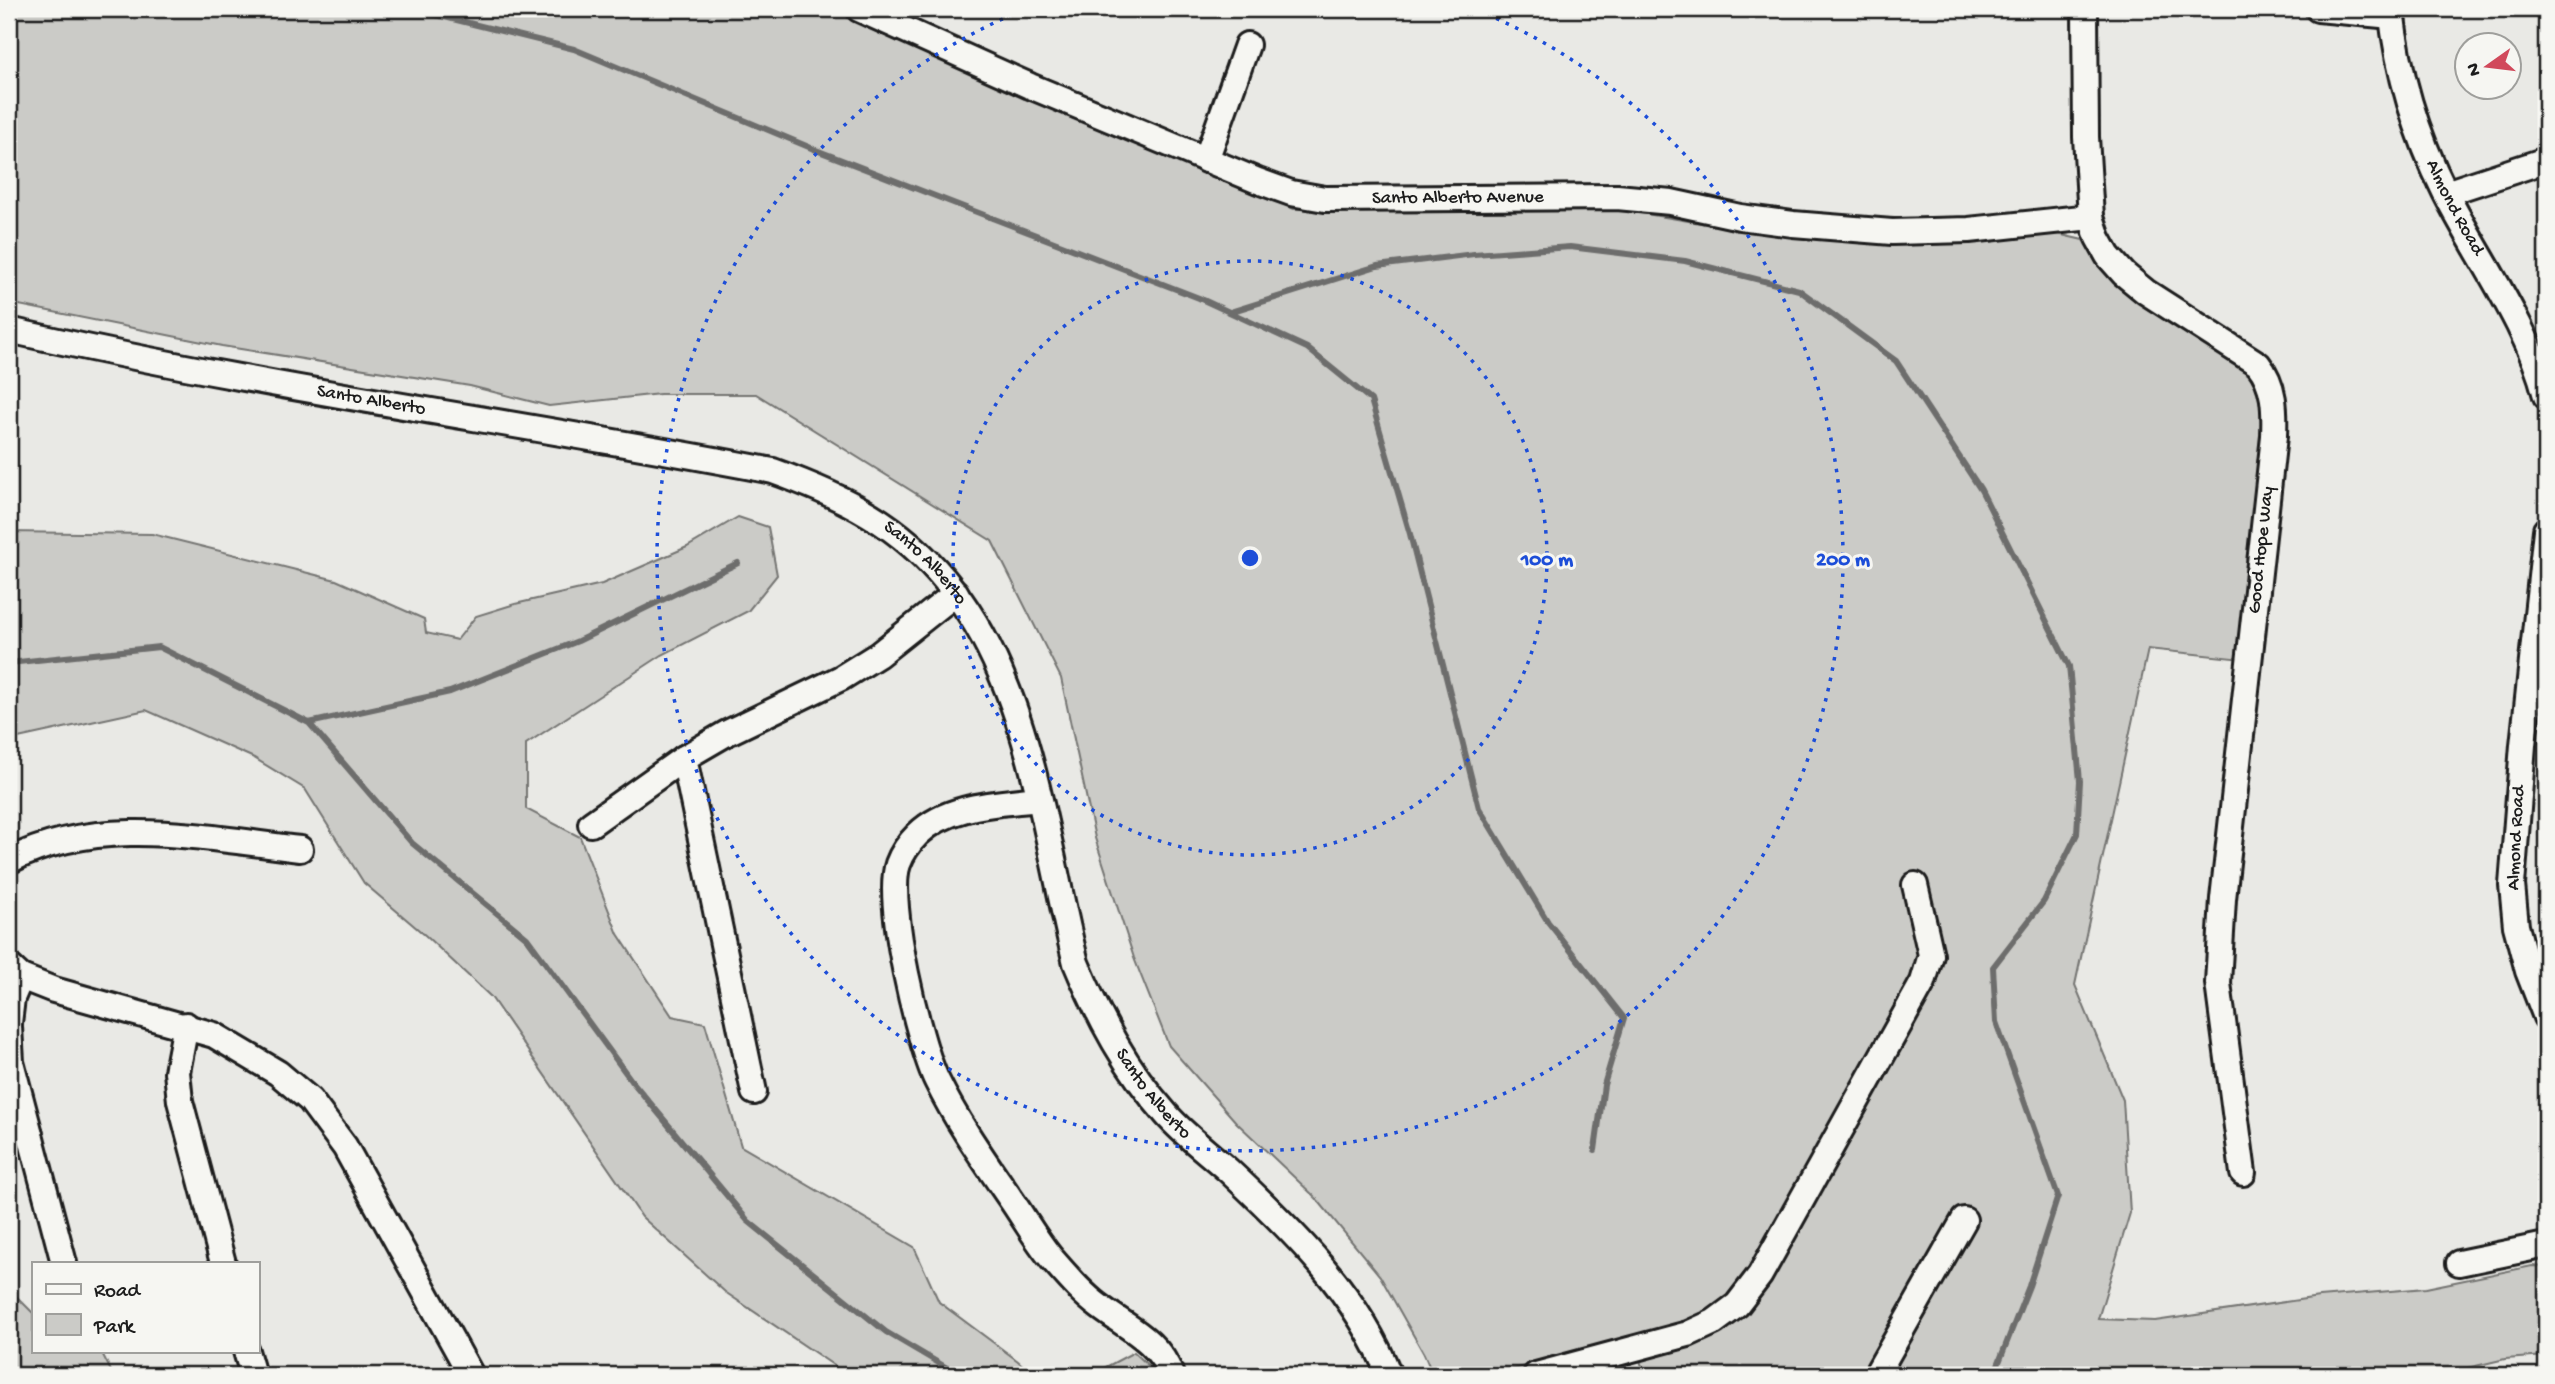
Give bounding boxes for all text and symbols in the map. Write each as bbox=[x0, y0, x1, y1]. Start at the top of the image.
north arrow bbox=[2454, 32, 2524, 102]
text: N bbox=[2462, 60, 2488, 78]
street label: Almond Road bbox=[2420, 156, 2490, 261]
street label: Santo Alberto Avenue bbox=[1372, 186, 1544, 210]
street label: Santo Alberto bbox=[315, 380, 427, 421]
street label: Good Hope Way bbox=[2244, 485, 2280, 615]
street label: Santo Alberto bbox=[879, 516, 972, 610]
centre of rings bbox=[1238, 546, 1262, 570]
text: 100 m bbox=[1520, 549, 1573, 574]
text: 200 m bbox=[1816, 549, 1870, 574]
street label: Almond Road bbox=[2503, 783, 2531, 891]
street label: Santo Alberto bbox=[1110, 1044, 1196, 1145]
legend bbox=[32, 1262, 259, 1352]
text: Road bbox=[94, 1280, 142, 1305]
text: Park bbox=[93, 1316, 137, 1341]

